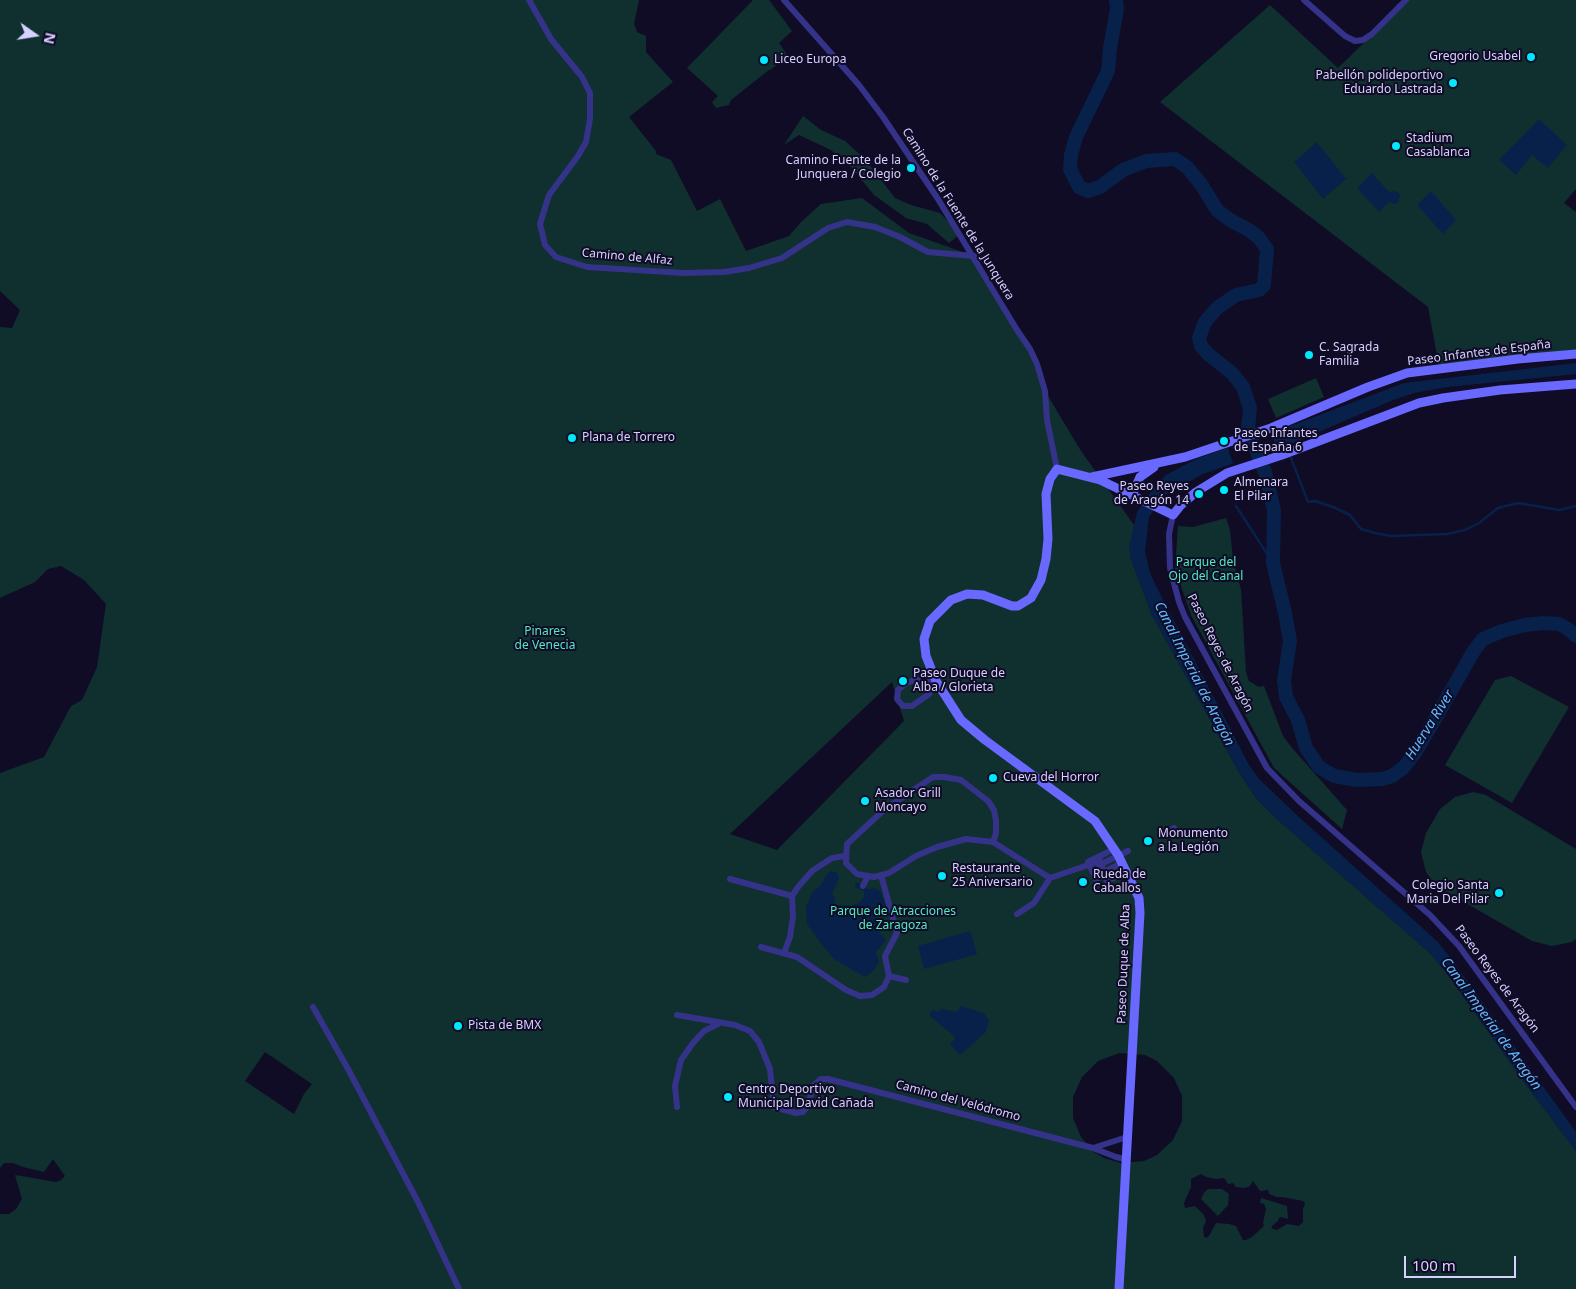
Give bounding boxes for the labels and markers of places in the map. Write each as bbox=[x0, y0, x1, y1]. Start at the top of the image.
place label: Gregorio Usabel bbox=[1429, 50, 1521, 64]
marker: Gregorio Usabel bbox=[1525, 51, 1537, 63]
place label: Liceo Europa bbox=[774, 53, 846, 67]
marker: Liceo Europa bbox=[758, 54, 770, 66]
place label: Pabellón polideportivo Eduardo Lastrada bbox=[1316, 69, 1443, 97]
marker: Pabellón polideportivo Eduardo Lastrada bbox=[1447, 77, 1459, 89]
place label: Stadium Casablanca bbox=[1406, 132, 1470, 160]
marker: Stadium Casablanca bbox=[1390, 140, 1402, 152]
place label: Camino Fuente de la Junquera / Colegio bbox=[785, 154, 901, 182]
marker: Camino Fuente de la Junquera / Colegio bbox=[905, 162, 917, 174]
place label: C. Sagrada Familia bbox=[1319, 341, 1379, 369]
marker: C. Sagrada Familia bbox=[1303, 349, 1315, 361]
place label: Paseo Infantes de España 6 bbox=[1234, 427, 1317, 455]
place label: Plana de Torrero bbox=[582, 431, 675, 445]
marker: Plana de Torrero bbox=[566, 432, 578, 444]
marker: Paseo Infantes de España 6 bbox=[1218, 435, 1230, 447]
place label: Almenara El Pilar bbox=[1234, 476, 1288, 504]
place label: Paseo Reyes de Aragón 14 bbox=[1114, 480, 1189, 508]
marker: Almenara El Pilar bbox=[1218, 484, 1230, 496]
marker: Paseo Reyes de Aragón 14 bbox=[1193, 488, 1205, 500]
place label: Paseo Duque de Alba / Glorieta bbox=[913, 667, 1005, 695]
marker: Paseo Duque de Alba / Glorieta bbox=[897, 675, 909, 687]
place label: Cueva del Horror bbox=[1003, 771, 1099, 785]
marker: Cueva del Horror bbox=[987, 772, 999, 784]
place label: Asador Grill Moncayo bbox=[875, 787, 941, 815]
marker: Asador Grill Moncayo bbox=[859, 795, 871, 807]
place label: Monumento a la Legión bbox=[1158, 827, 1228, 855]
marker: Monumento a la Legión bbox=[1142, 835, 1154, 847]
place label: Restaurante 25 Aniversario bbox=[952, 862, 1033, 890]
place label: Rueda de Caballos bbox=[1093, 868, 1146, 896]
marker: Restaurante 25 Aniversario bbox=[936, 870, 948, 882]
marker: Rueda de Caballos bbox=[1077, 876, 1089, 888]
place label: Colegio Santa Maria Del Pilar bbox=[1407, 879, 1489, 907]
marker: Colegio Santa Maria Del Pilar bbox=[1493, 887, 1505, 899]
place label: Pista de BMX bbox=[468, 1019, 541, 1033]
marker: Pista de BMX bbox=[452, 1020, 464, 1032]
place label: Centro Deportivo Municipal David Cañada bbox=[738, 1083, 874, 1111]
marker: Centro Deportivo Municipal David Cañada bbox=[722, 1091, 734, 1103]

